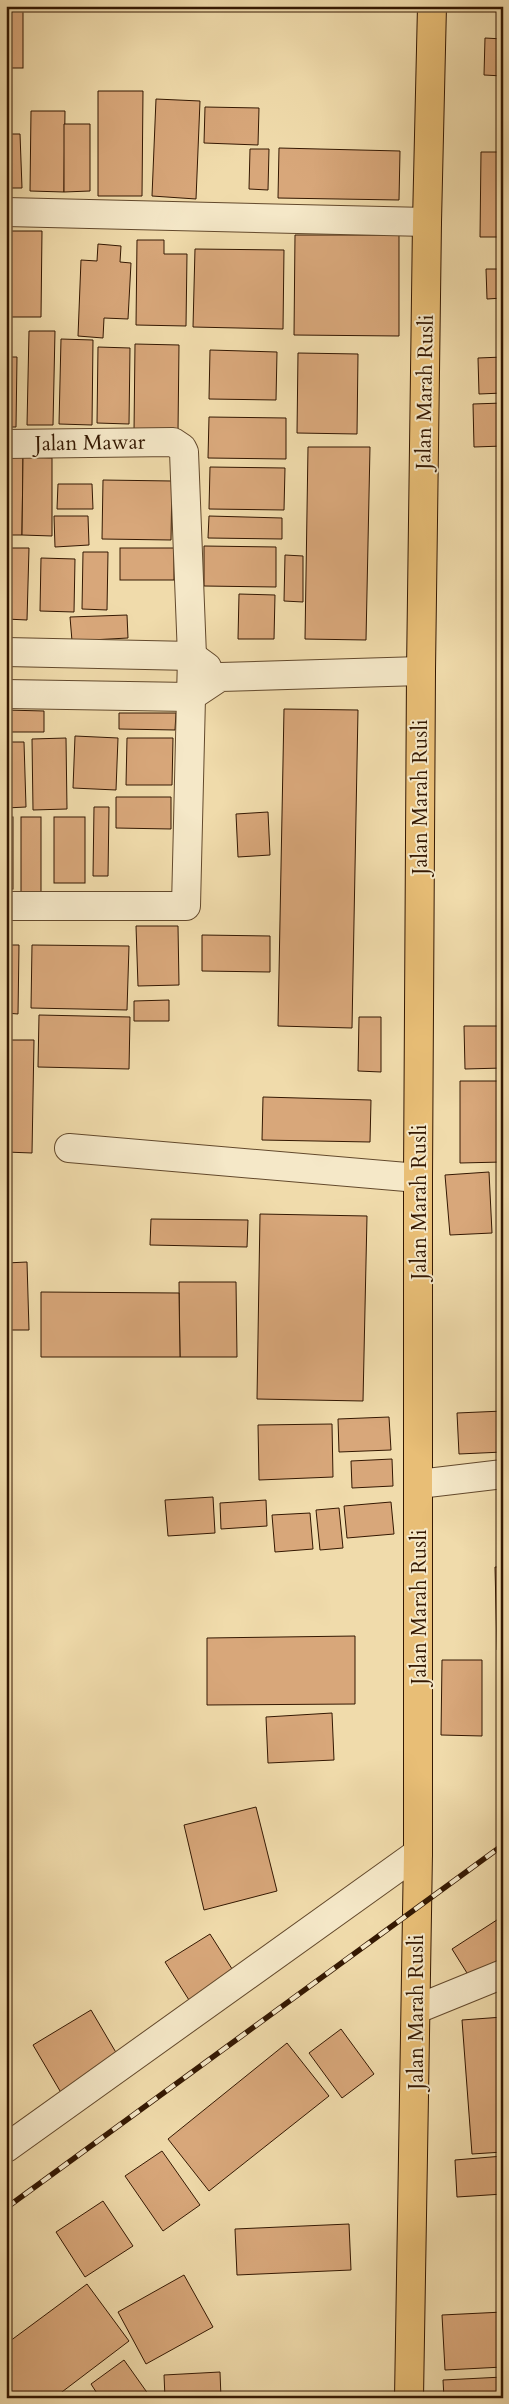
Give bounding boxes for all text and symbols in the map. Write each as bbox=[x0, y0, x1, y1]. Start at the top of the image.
street label: Jalan Marah Rusli bbox=[409, 314, 441, 473]
street label: Jalan Mawar bbox=[31, 428, 146, 459]
street label: Jalan Marah Rusli bbox=[406, 719, 435, 878]
street label: Jalan Marah Rusli bbox=[405, 1124, 434, 1283]
street label: Jalan Marah Rusli bbox=[405, 1529, 434, 1688]
street label: Jalan Marah Rusli bbox=[402, 1934, 431, 2093]

